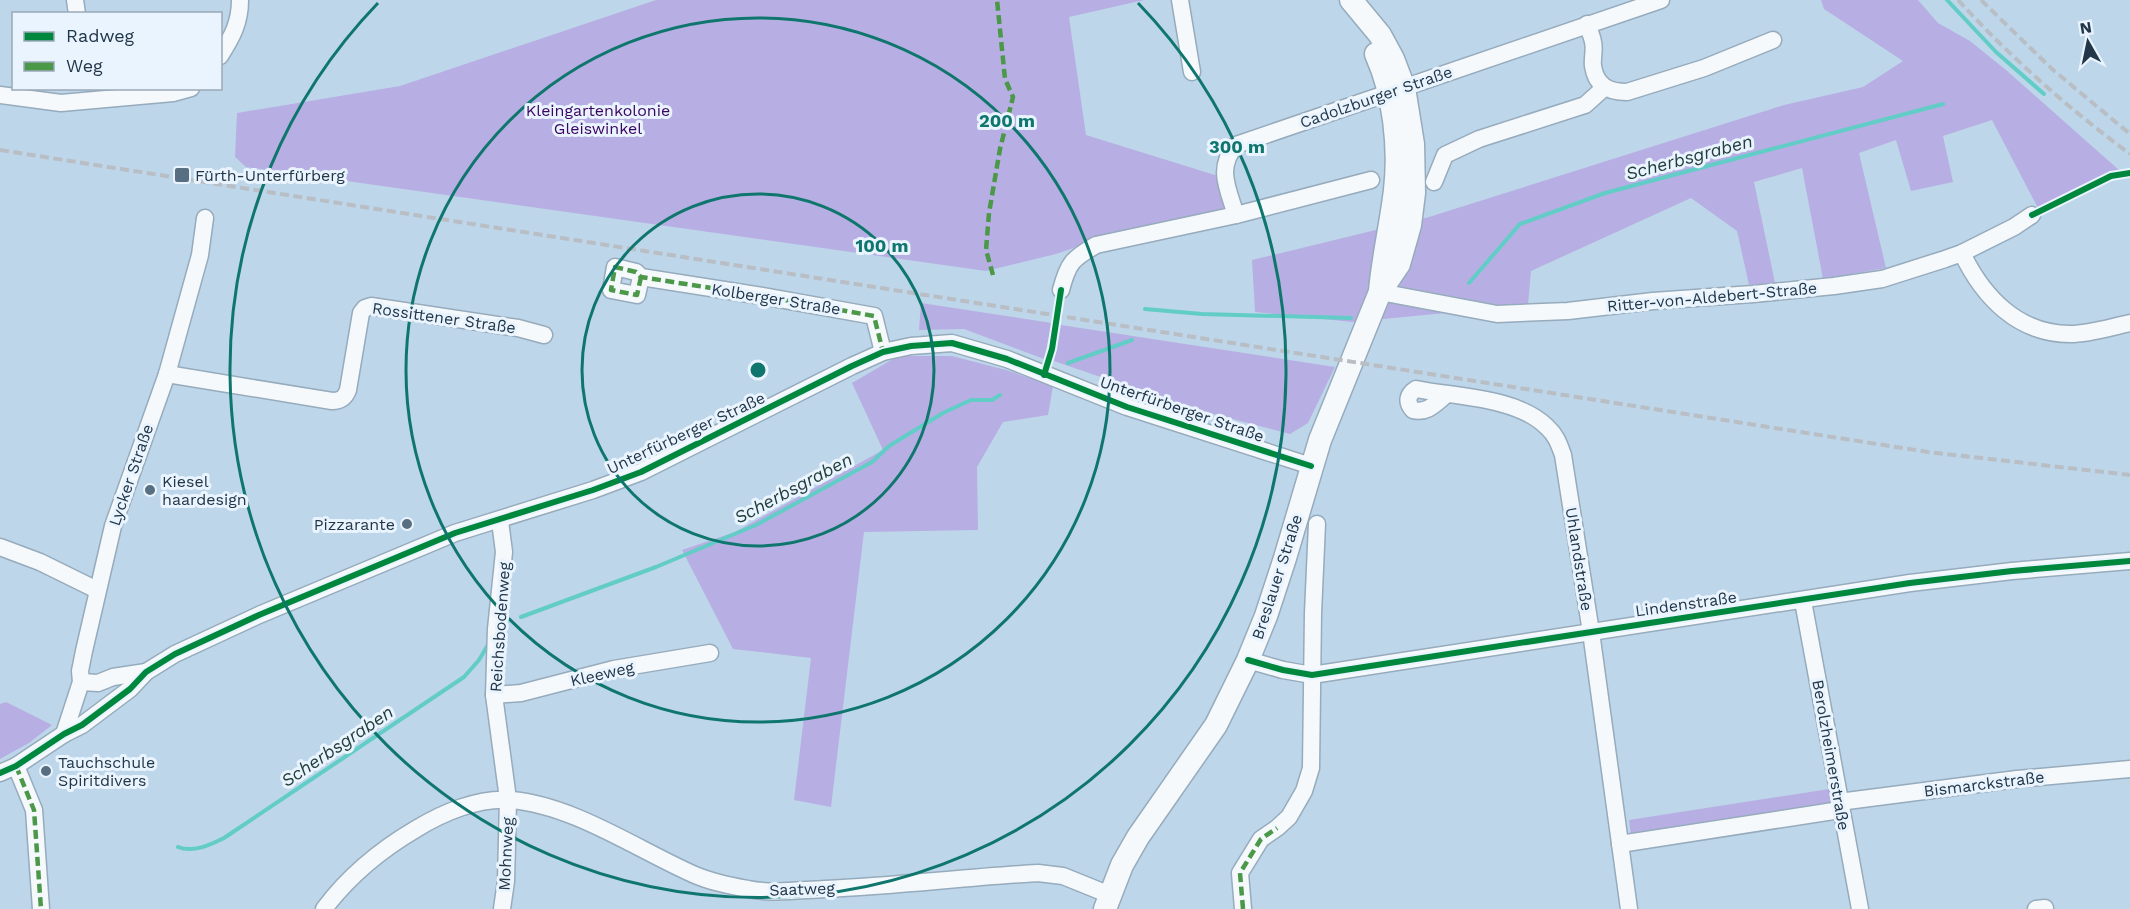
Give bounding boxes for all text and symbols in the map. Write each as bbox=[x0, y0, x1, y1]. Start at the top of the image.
legend bbox=[12, 12, 222, 90]
north arrow bbox=[2058, 12, 2118, 72]
text: N bbox=[2078, 17, 2093, 38]
text: Radweg bbox=[66, 25, 135, 46]
text: Weg bbox=[66, 55, 103, 76]
street label: Cadolzburger Straße bbox=[1297, 62, 1455, 132]
park label: Kleingartenkolonie Gleiswinkel bbox=[526, 101, 670, 138]
text: 200 m bbox=[979, 110, 1035, 131]
water label: Scherbsgraben bbox=[1623, 130, 1755, 184]
text: 300 m bbox=[1209, 136, 1265, 157]
marker: Fürth-Unterfürberg bbox=[173, 166, 191, 184]
place label: Fürth-Unterfürberg bbox=[195, 166, 345, 185]
text: 100 m bbox=[855, 235, 909, 256]
street label: Ritter-von-Aldebert-Straße bbox=[1606, 278, 1818, 316]
street label: Kolberger Straße bbox=[710, 279, 842, 319]
street label: Rossittener Straße bbox=[371, 299, 517, 337]
centre of rings bbox=[748, 360, 768, 380]
street label: Unterfürberger Straße bbox=[1097, 372, 1267, 446]
street label: Unterfürberger Straße bbox=[604, 388, 768, 478]
street label: Lycker Straße bbox=[105, 422, 157, 528]
water label: Scherbsgraben bbox=[730, 448, 856, 528]
place label: Kiesel haardesign bbox=[162, 472, 247, 509]
marker: Kiesel haardesign bbox=[143, 483, 157, 497]
street label: Uhlandstraße bbox=[1561, 506, 1597, 612]
street label: Breslauer Straße bbox=[1248, 512, 1306, 642]
place label: Pizzarante bbox=[314, 515, 395, 534]
marker: Pizzarante bbox=[400, 517, 414, 531]
street label: Reichsbodenweg bbox=[486, 561, 514, 693]
street label: Lindenstraße bbox=[1634, 587, 1738, 621]
street label: Kleeweg bbox=[568, 657, 636, 691]
street label: Berolzheimerstraße bbox=[1808, 678, 1854, 832]
water label: Scherbsgraben bbox=[277, 701, 397, 791]
place label: Tauchschule Spiritdivers bbox=[58, 753, 155, 790]
marker: Tauchschule Spiritdivers bbox=[39, 764, 53, 778]
street label: Bismarckstraße bbox=[1923, 767, 2045, 801]
street label: Mohnweg bbox=[495, 816, 517, 891]
street label: Saatweg bbox=[769, 878, 836, 900]

